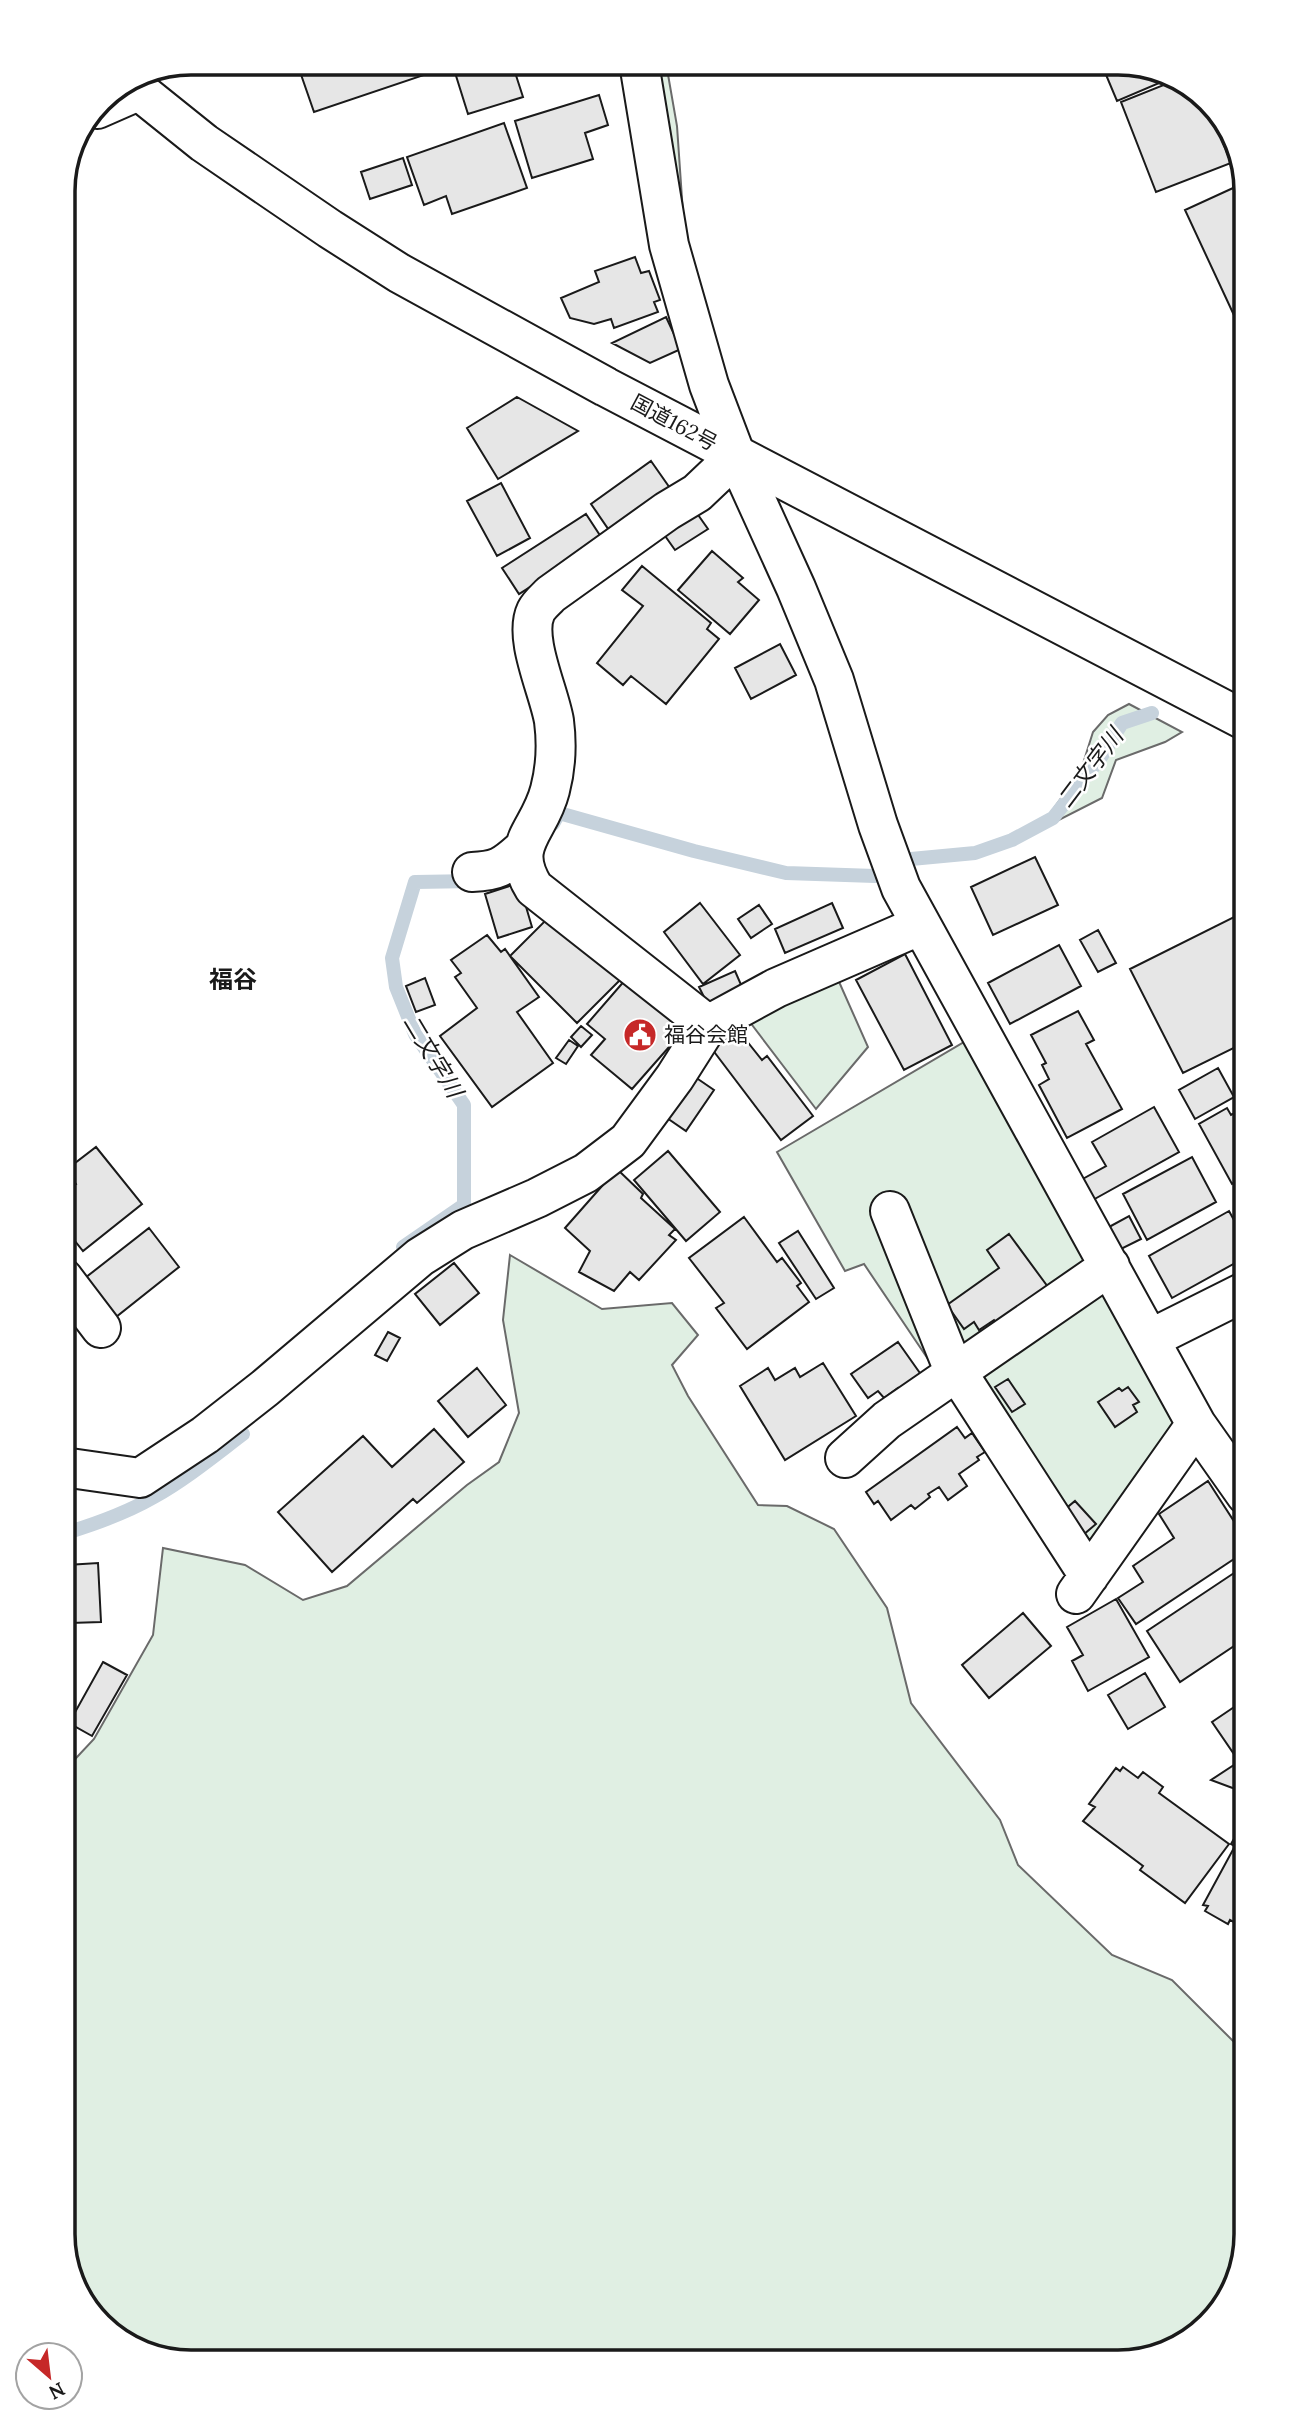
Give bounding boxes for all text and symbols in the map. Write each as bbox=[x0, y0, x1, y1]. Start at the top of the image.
street label: 国道162号 bbox=[626, 389, 722, 457]
water label: 二文字川 bbox=[1050, 720, 1131, 813]
district label: 福谷 bbox=[209, 964, 257, 995]
water label: 二文字川 bbox=[397, 1009, 471, 1105]
public building icon: 福谷会館 bbox=[621, 1016, 659, 1054]
place label: 福谷会館 bbox=[664, 1021, 748, 1048]
north arrow bbox=[14, 2341, 84, 2411]
text: N bbox=[45, 2377, 69, 2405]

